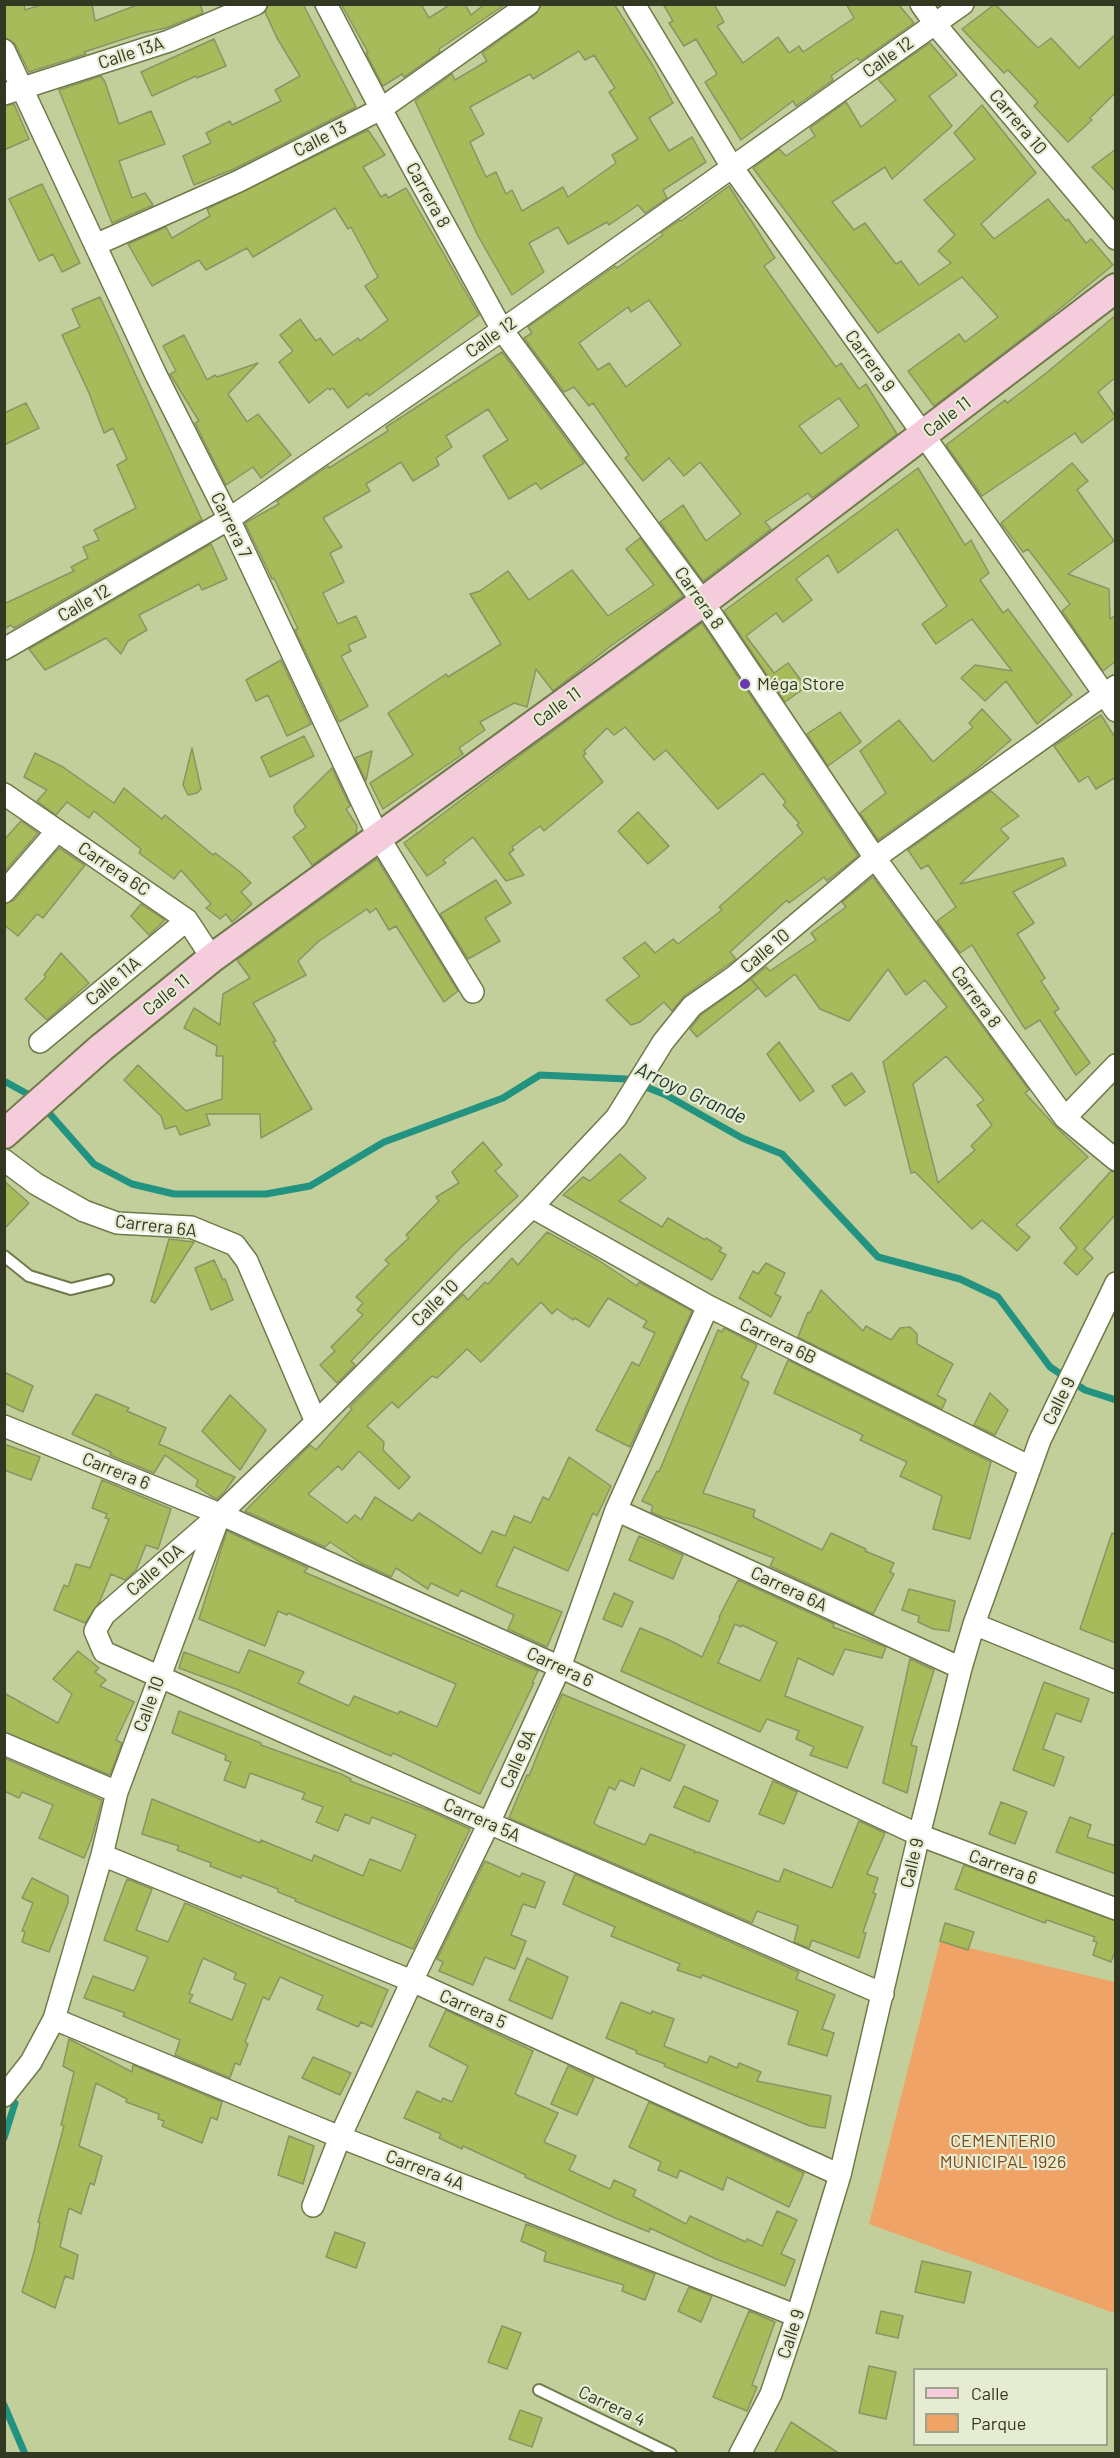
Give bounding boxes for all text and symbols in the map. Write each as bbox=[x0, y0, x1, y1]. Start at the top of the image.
street label: Calle 13A bbox=[95, 32, 167, 74]
street label: Calle 12 bbox=[858, 32, 918, 82]
street label: Carrera 10 bbox=[985, 85, 1051, 159]
street label: Calle 13 bbox=[290, 116, 350, 162]
street label: Carrera 8 bbox=[401, 159, 455, 231]
street label: Calle 12 bbox=[461, 312, 521, 362]
street label: Carrera 9 bbox=[840, 326, 900, 396]
street label: Calle 11 bbox=[919, 392, 975, 442]
street label: Carrera 7 bbox=[206, 489, 256, 561]
street label: Carrera 8 bbox=[670, 563, 728, 633]
street label: Calle 12 bbox=[54, 579, 114, 627]
place label: Méga Store bbox=[757, 673, 845, 695]
marker: Méga Store bbox=[738, 677, 752, 691]
street label: Calle 11 bbox=[529, 682, 585, 732]
street label: Carrera 6C bbox=[74, 837, 154, 901]
street label: Calle 10 bbox=[736, 924, 794, 978]
street label: Calle 11A bbox=[81, 952, 145, 1010]
street label: Carrera 8 bbox=[946, 962, 1006, 1032]
street label: Calle 11 bbox=[138, 970, 194, 1020]
water label: Arroyo Grande bbox=[632, 1057, 750, 1129]
street label: Carrera 6A bbox=[114, 1210, 198, 1242]
street label: Calle 10 bbox=[407, 1275, 463, 1331]
street label: Carrera 6B bbox=[736, 1313, 820, 1369]
street label: Calle 9 bbox=[1038, 1373, 1080, 1429]
street label: Carrera 6 bbox=[79, 1448, 153, 1494]
street label: Calle 10A bbox=[122, 1539, 188, 1601]
street label: Carrera 6A bbox=[747, 1562, 831, 1616]
street label: Carrera 6 bbox=[523, 1642, 597, 1692]
street label: Calle 10 bbox=[129, 1673, 169, 1735]
street label: Calle 9A bbox=[496, 1726, 540, 1792]
street label: Carrera 5A bbox=[440, 1793, 524, 1847]
street label: Calle 9 bbox=[896, 1836, 928, 1890]
street label: Carrera 6 bbox=[966, 1845, 1040, 1889]
street label: Carrera 5 bbox=[436, 1985, 510, 2033]
park label: CEMENTERIO MUNICIPAL 1926 bbox=[940, 2130, 1066, 2172]
street label: Carrera 4A bbox=[382, 2145, 468, 2195]
street label: Calle 9 bbox=[773, 2306, 809, 2362]
legend bbox=[913, 2368, 1108, 2446]
street label: Carrera 4 bbox=[575, 2381, 649, 2431]
text: Calle bbox=[971, 2382, 1009, 2404]
text: Parque bbox=[971, 2412, 1026, 2434]

